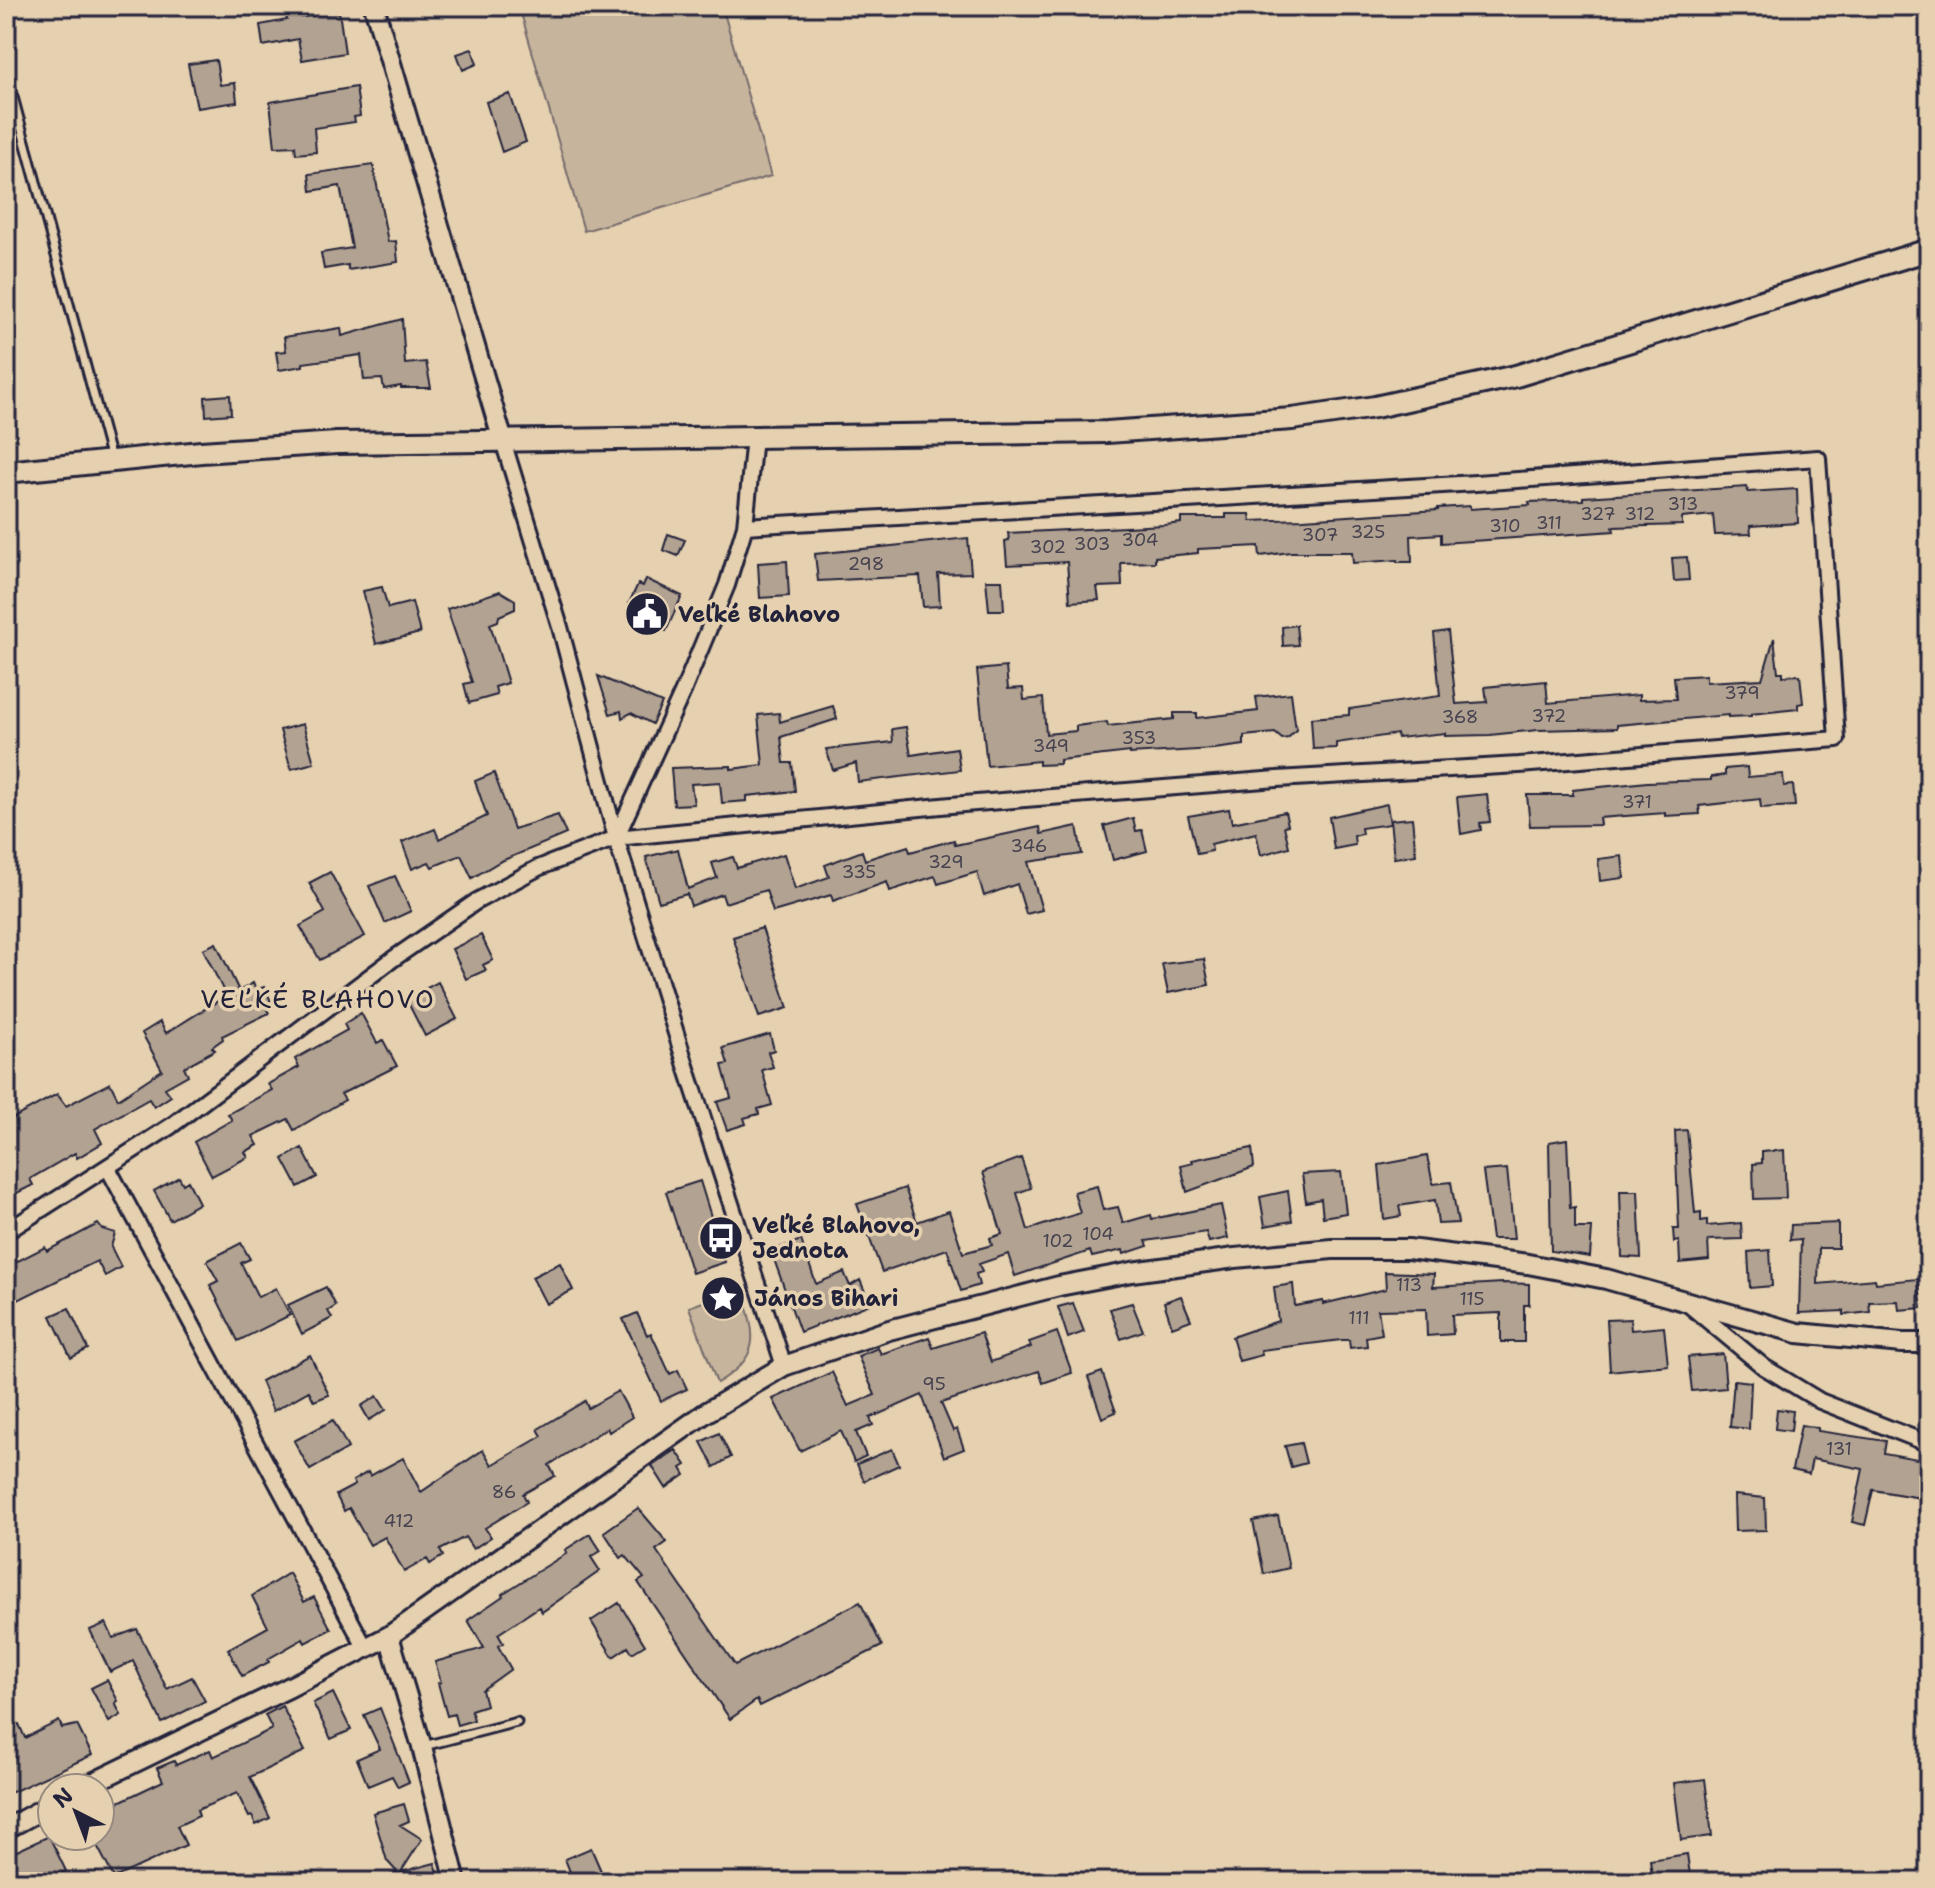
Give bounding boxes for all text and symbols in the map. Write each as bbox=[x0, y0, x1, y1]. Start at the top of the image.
house number: 313 bbox=[1668, 492, 1698, 516]
house number: 327 bbox=[1580, 502, 1616, 526]
house number: 312 bbox=[1625, 502, 1655, 526]
house number: 311 bbox=[1536, 511, 1562, 535]
house number: 310 bbox=[1489, 514, 1521, 538]
house number: 325 bbox=[1351, 520, 1385, 544]
house number: 307 bbox=[1302, 523, 1338, 547]
house number: 304 bbox=[1122, 528, 1158, 552]
house number: 303 bbox=[1074, 532, 1110, 556]
house number: 302 bbox=[1030, 535, 1066, 559]
house number: 298 bbox=[848, 552, 884, 576]
public building icon: Veľké Blahovo bbox=[623, 590, 671, 638]
place label: Veľké Blahovo bbox=[678, 600, 840, 629]
house number: 379 bbox=[1724, 681, 1760, 705]
house number: 372 bbox=[1532, 704, 1566, 728]
house number: 368 bbox=[1442, 705, 1478, 729]
house number: 353 bbox=[1122, 726, 1156, 750]
house number: 349 bbox=[1033, 734, 1069, 758]
house number: 371 bbox=[1622, 790, 1652, 814]
house number: 346 bbox=[1011, 834, 1047, 858]
house number: 329 bbox=[928, 850, 964, 874]
house number: 335 bbox=[842, 860, 876, 884]
district label: VEĽKÉ BLAHOVO bbox=[200, 981, 436, 1016]
place label: Veľké Blahovo, Jednota bbox=[752, 1211, 920, 1265]
bus stop icon: Veľké Blahovo, Jednota bbox=[697, 1214, 745, 1262]
house number: 104 bbox=[1082, 1222, 1114, 1246]
house number: 102 bbox=[1042, 1229, 1074, 1253]
house number: 113 bbox=[1396, 1273, 1422, 1297]
place icon: János Bihari bbox=[699, 1274, 747, 1322]
place label: János Bihari bbox=[754, 1284, 899, 1313]
house number: 115 bbox=[1459, 1287, 1485, 1311]
house number: 111 bbox=[1348, 1306, 1370, 1330]
house number: 95 bbox=[922, 1372, 946, 1396]
house number: 131 bbox=[1826, 1437, 1852, 1461]
house number: 86 bbox=[492, 1480, 516, 1504]
house number: 412 bbox=[384, 1509, 414, 1533]
north arrow bbox=[36, 1772, 116, 1852]
text: N bbox=[47, 1781, 79, 1814]

